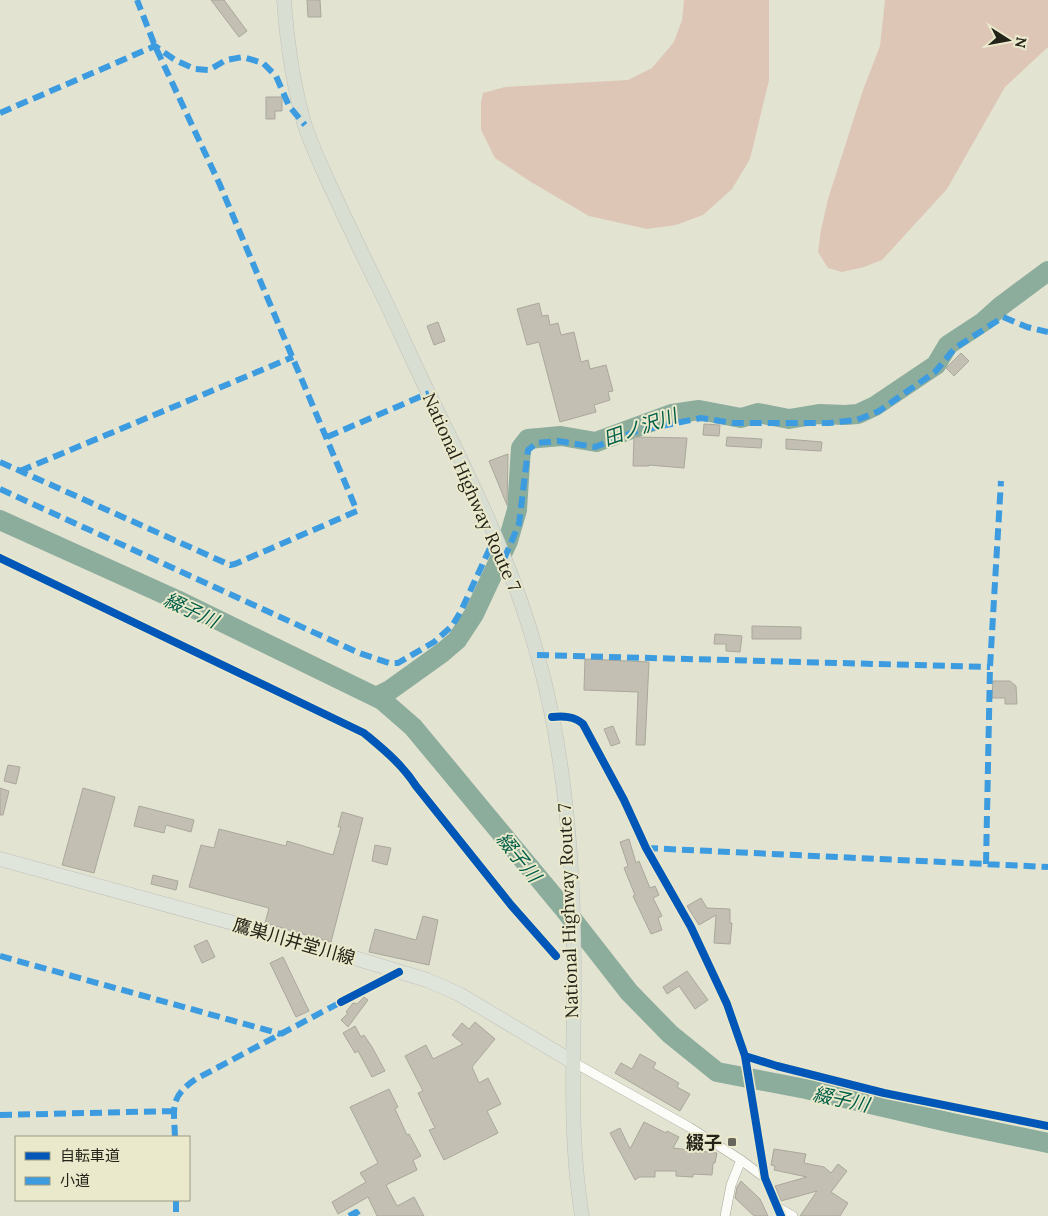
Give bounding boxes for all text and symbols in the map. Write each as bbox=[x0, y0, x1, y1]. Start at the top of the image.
north arrow bbox=[983, 15, 1033, 65]
text: N bbox=[1011, 35, 1031, 50]
street label: National Highway Route 7 bbox=[418, 389, 526, 595]
water label: 田ノ沢川 bbox=[600, 403, 682, 451]
water label: 綴子川 bbox=[160, 587, 224, 634]
street label: National Highway Route 7 bbox=[553, 803, 583, 1019]
water label: 綴子川 bbox=[492, 827, 548, 888]
street label: 鷹巣川井堂川線 bbox=[230, 913, 358, 969]
water label: 綴子川 bbox=[811, 1081, 873, 1117]
place label: 綴子 bbox=[686, 1131, 722, 1154]
legend bbox=[15, 1136, 190, 1201]
marker: 綴子 bbox=[726, 1136, 738, 1148]
text: 自転車道 bbox=[60, 1146, 120, 1165]
text: 小道 bbox=[60, 1171, 90, 1190]

